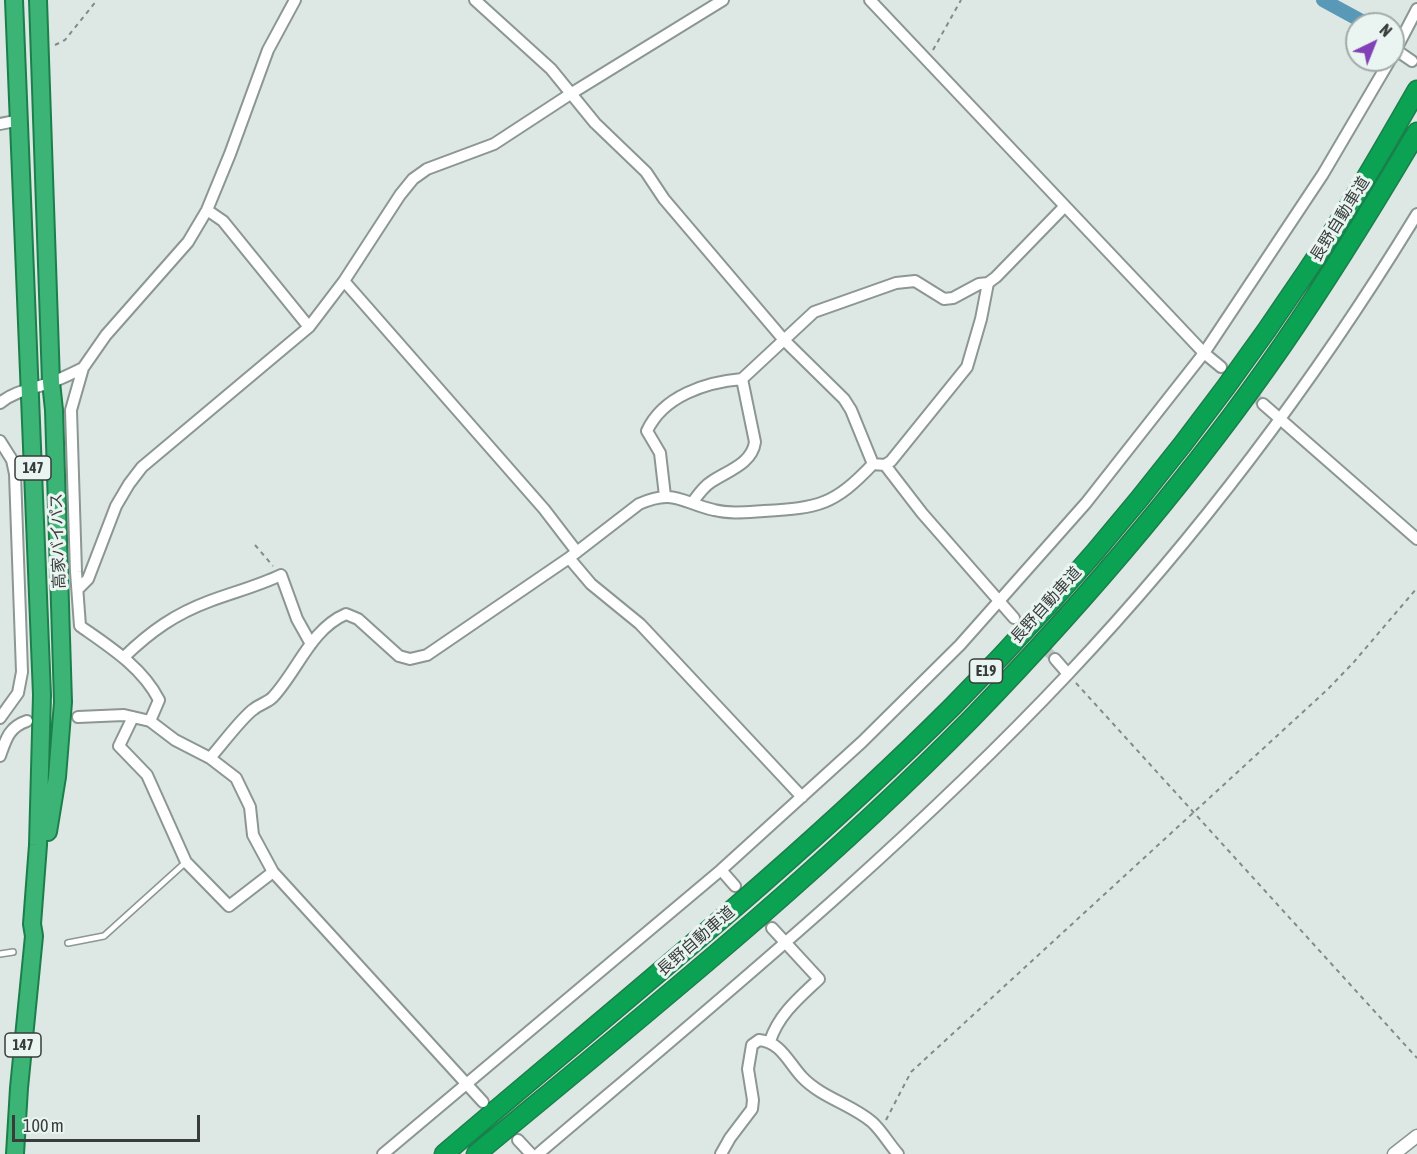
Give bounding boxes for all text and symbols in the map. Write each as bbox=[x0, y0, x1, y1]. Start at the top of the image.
north arrow bbox=[1345, 12, 1405, 72]
text: N bbox=[1376, 20, 1396, 40]
street label: 長野自動車道 bbox=[1306, 173, 1374, 265]
road number: 147 bbox=[15, 456, 51, 480]
street label: 高家バイパス bbox=[47, 493, 69, 589]
street label: 長野自動車道 bbox=[1007, 563, 1085, 647]
road number: E19 bbox=[970, 659, 1002, 683]
street label: 長野自動車道 bbox=[653, 902, 739, 980]
road number: 147 bbox=[5, 1033, 41, 1057]
scale bar bbox=[15, 1103, 202, 1141]
text: 100 m bbox=[23, 1115, 64, 1136]

